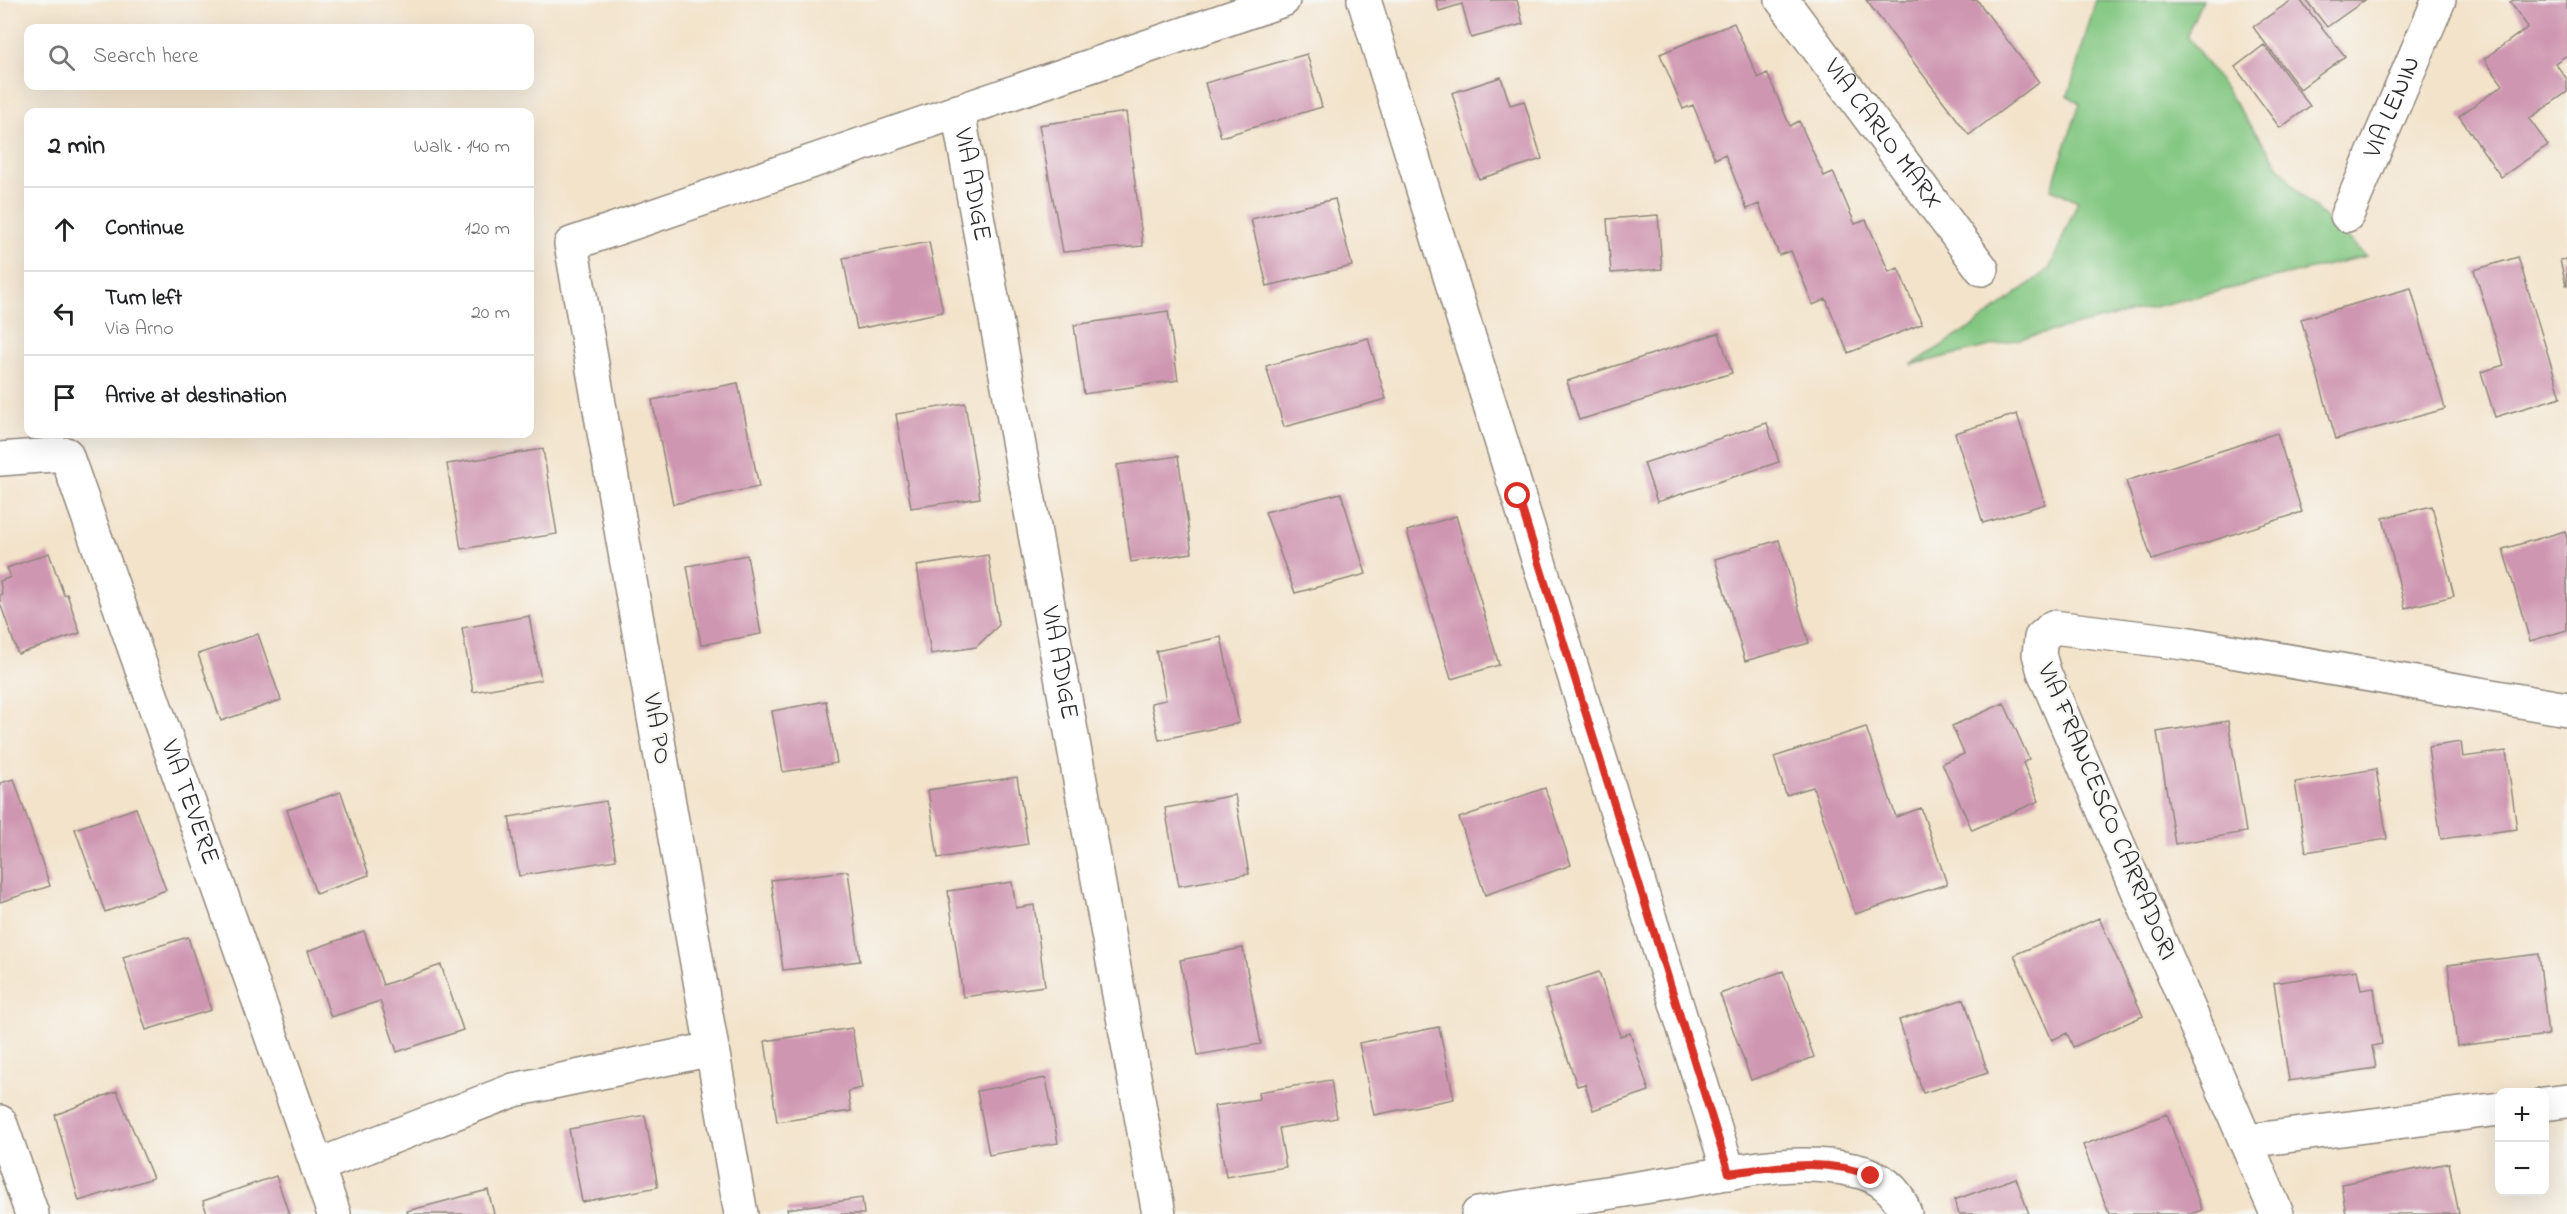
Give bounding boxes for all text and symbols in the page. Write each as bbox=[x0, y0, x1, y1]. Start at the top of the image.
search box bbox=[24, 24, 534, 90]
icon: search bbox=[45, 41, 78, 74]
text: Search here bbox=[93, 41, 198, 73]
street label: VIA CARLO MARX bbox=[1813, 50, 1951, 218]
street label: VIA LENIN bbox=[2354, 51, 2432, 165]
street label: VIA ADIGE bbox=[942, 124, 1000, 244]
text: 2 min bbox=[48, 128, 105, 166]
text: Walk · 140 m bbox=[414, 133, 510, 162]
icon: ahead bbox=[48, 213, 81, 246]
text: Continue bbox=[105, 213, 184, 245]
text: 120 m bbox=[465, 215, 510, 244]
text: Turn left bbox=[105, 283, 182, 315]
icon: left bbox=[48, 297, 81, 330]
text: 20 m bbox=[471, 299, 510, 328]
text: Via Arno bbox=[105, 315, 174, 344]
icon: arrive bbox=[48, 381, 81, 414]
text: Arrive at destination bbox=[105, 381, 287, 413]
route start bbox=[1504, 482, 1530, 508]
street label: VIA ADIGE bbox=[1029, 602, 1088, 723]
street label: VIA FRANCESCO CARRADORI bbox=[2026, 657, 2186, 967]
street label: VIA PO bbox=[631, 690, 681, 767]
street label: VIA TEVERE bbox=[149, 734, 228, 870]
map controls bbox=[2495, 1088, 2549, 1196]
button: + bbox=[2495, 1088, 2549, 1142]
button: − bbox=[2495, 1142, 2549, 1196]
route end bbox=[1857, 1162, 1883, 1188]

